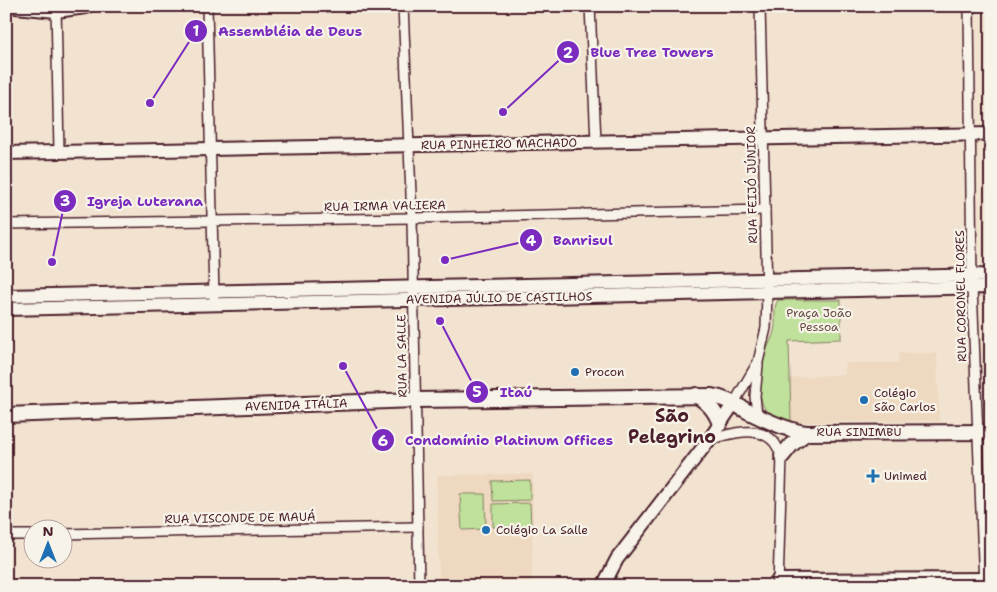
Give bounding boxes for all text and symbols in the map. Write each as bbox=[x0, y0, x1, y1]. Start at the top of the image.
callout: Assembléia de Deus bbox=[183, 17, 372, 46]
text: 1 bbox=[193, 21, 200, 41]
text: Assembléia de Deus bbox=[218, 22, 362, 40]
callout: Blue Tree Towers bbox=[555, 38, 724, 67]
text: 2 bbox=[563, 43, 574, 63]
text: Blue Tree Towers bbox=[590, 43, 714, 61]
street label: RUA FEIJÓ JÚNIOR bbox=[743, 126, 761, 244]
street label: RUA PINHEIRO MACHADO bbox=[421, 135, 577, 153]
callout: Igreja Luterana bbox=[52, 186, 213, 215]
text: 3 bbox=[60, 191, 70, 211]
text: Igreja Luterana bbox=[87, 192, 203, 210]
street label: RUA IRMA VALIERA bbox=[324, 197, 446, 215]
callout: Banrisul bbox=[518, 226, 623, 255]
street label: RUA CORONEL FLORES bbox=[952, 230, 970, 362]
text: 4 bbox=[526, 231, 537, 251]
text: Banrisul bbox=[553, 231, 613, 249]
street label: AVENIDA JÚLIO DE CASTILHOS bbox=[406, 288, 593, 308]
park label: Praça João Pessoa bbox=[786, 305, 852, 335]
street label: RUA LA SALLE bbox=[393, 314, 411, 398]
place label: Procon bbox=[585, 364, 624, 380]
marker: Procon bbox=[569, 366, 581, 378]
callout: Itaú bbox=[465, 378, 542, 407]
text: 5 bbox=[472, 382, 482, 402]
text: Itaú bbox=[500, 383, 532, 401]
place label: Colégio São Carlos bbox=[874, 385, 936, 415]
marker: Colégio São Carlos bbox=[858, 394, 870, 406]
street label: AVENIDA ITÁLIA bbox=[244, 395, 348, 415]
district label: São Pelegrino bbox=[628, 404, 716, 449]
street label: RUA SINIMBU bbox=[817, 424, 901, 440]
callout: Condomínio Platinum Offices bbox=[370, 426, 623, 455]
text: 6 bbox=[378, 431, 388, 451]
text: Condomínio Platinum Offices bbox=[405, 431, 613, 449]
place label: Unimed bbox=[884, 468, 927, 484]
marker: Unimed bbox=[866, 469, 880, 483]
street label: RUA VISCONDE DE MAUÁ bbox=[164, 509, 316, 527]
north arrow bbox=[22, 520, 72, 570]
text: N bbox=[42, 522, 54, 540]
place label: Colégio La Salle bbox=[496, 522, 588, 538]
marker: Colégio La Salle bbox=[480, 524, 492, 536]

